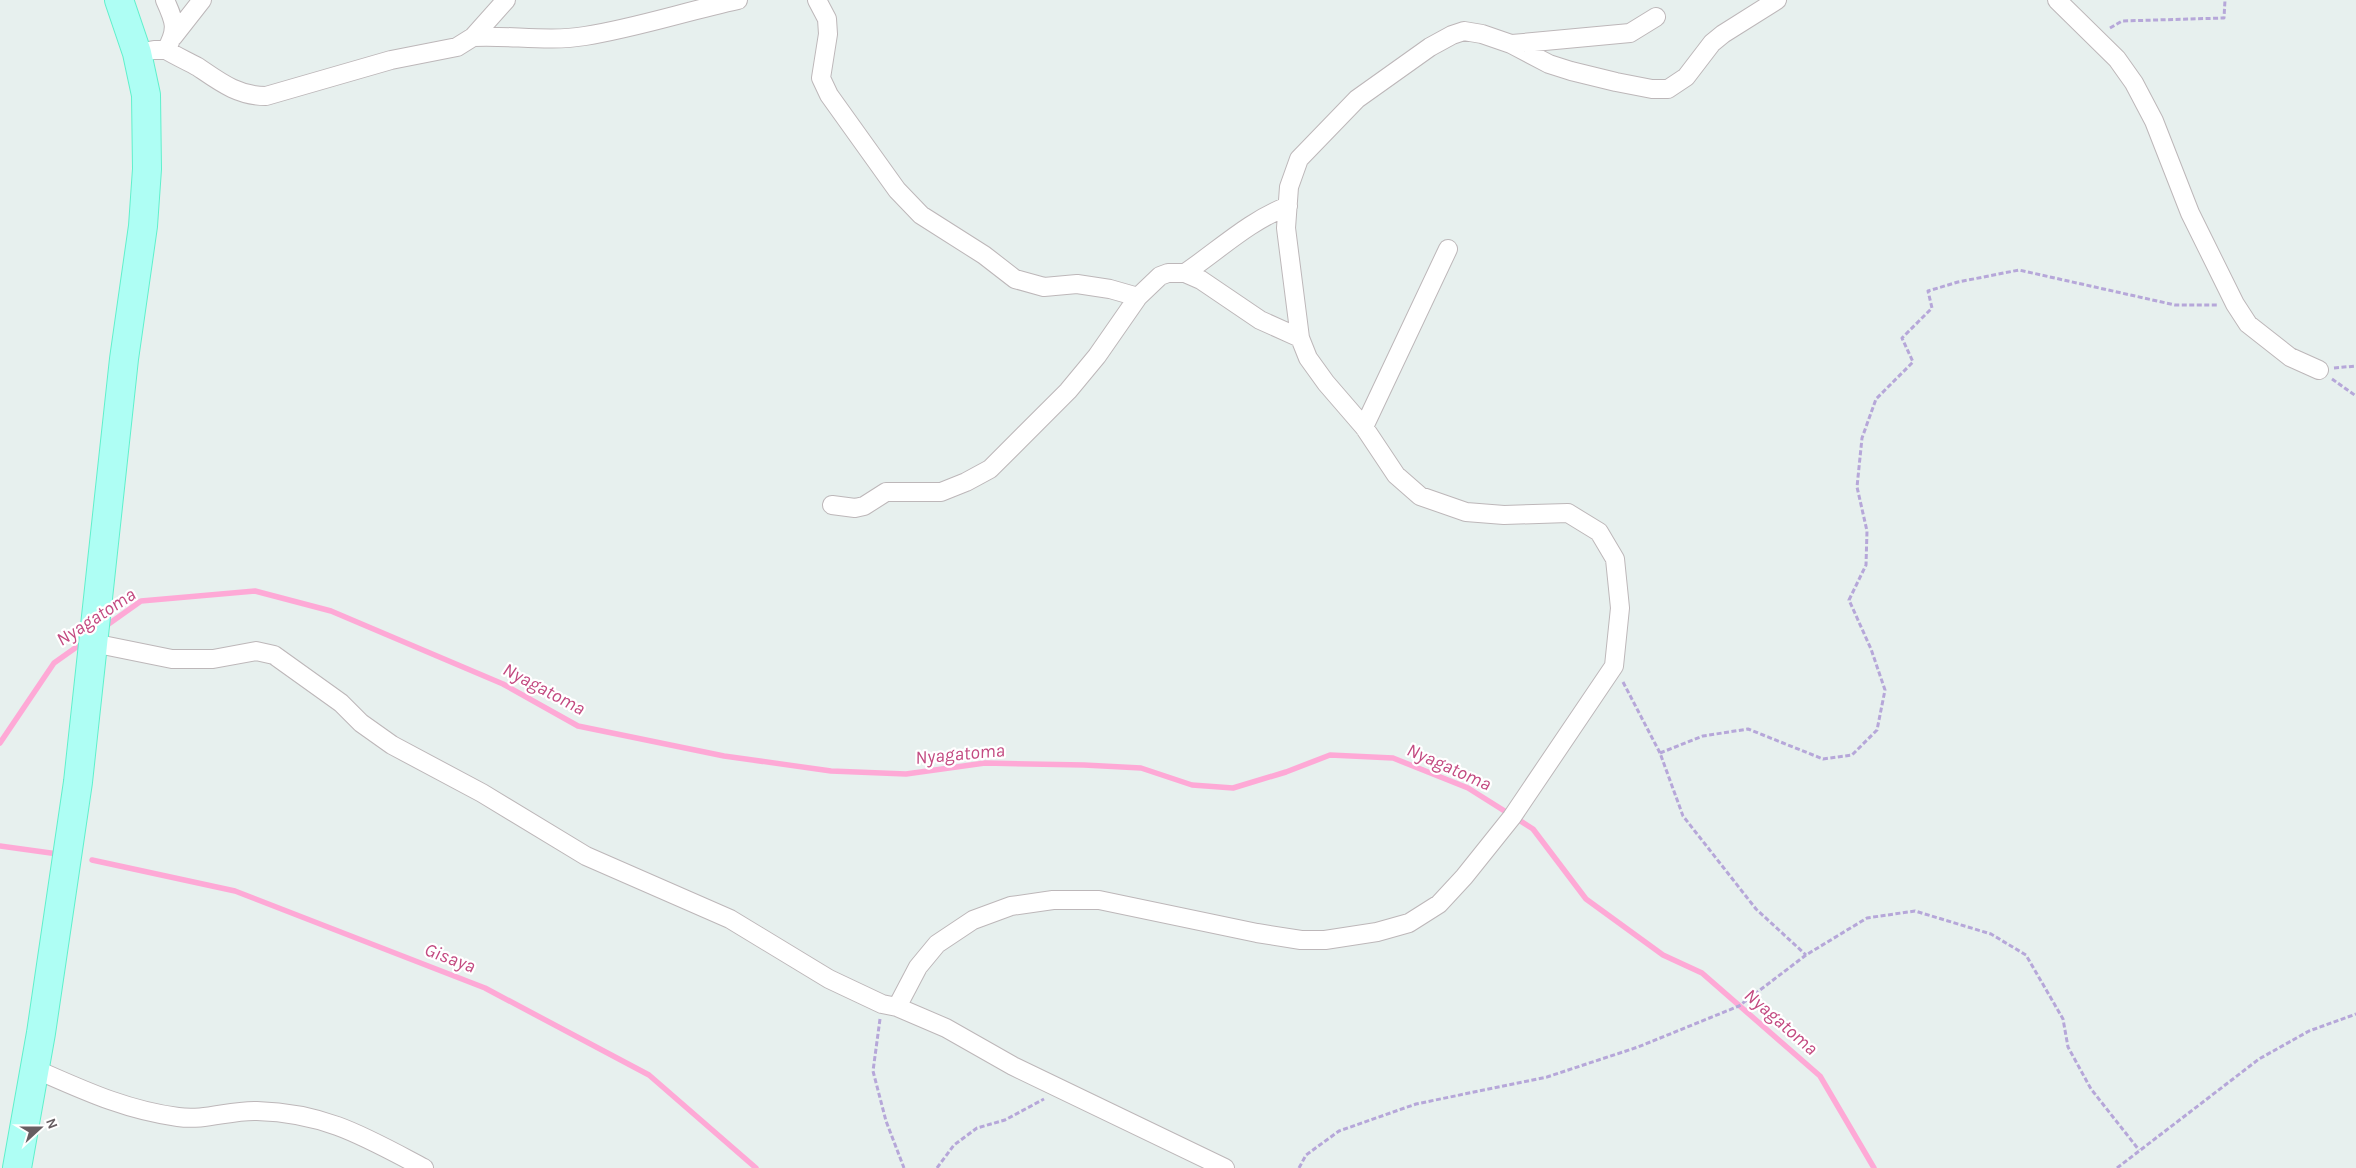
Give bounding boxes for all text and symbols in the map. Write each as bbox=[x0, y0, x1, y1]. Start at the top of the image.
water label: Nyagatoma bbox=[52, 583, 140, 651]
water label: Nyagatoma bbox=[499, 658, 589, 720]
water label: Nyagatoma bbox=[914, 739, 1006, 769]
water label: Nyagatoma bbox=[1403, 739, 1495, 795]
water label: Gisaya bbox=[422, 938, 478, 978]
water label: Nyagatoma bbox=[1740, 984, 1822, 1060]
north arrow bbox=[15, 1103, 65, 1153]
text: N bbox=[42, 1116, 61, 1131]

